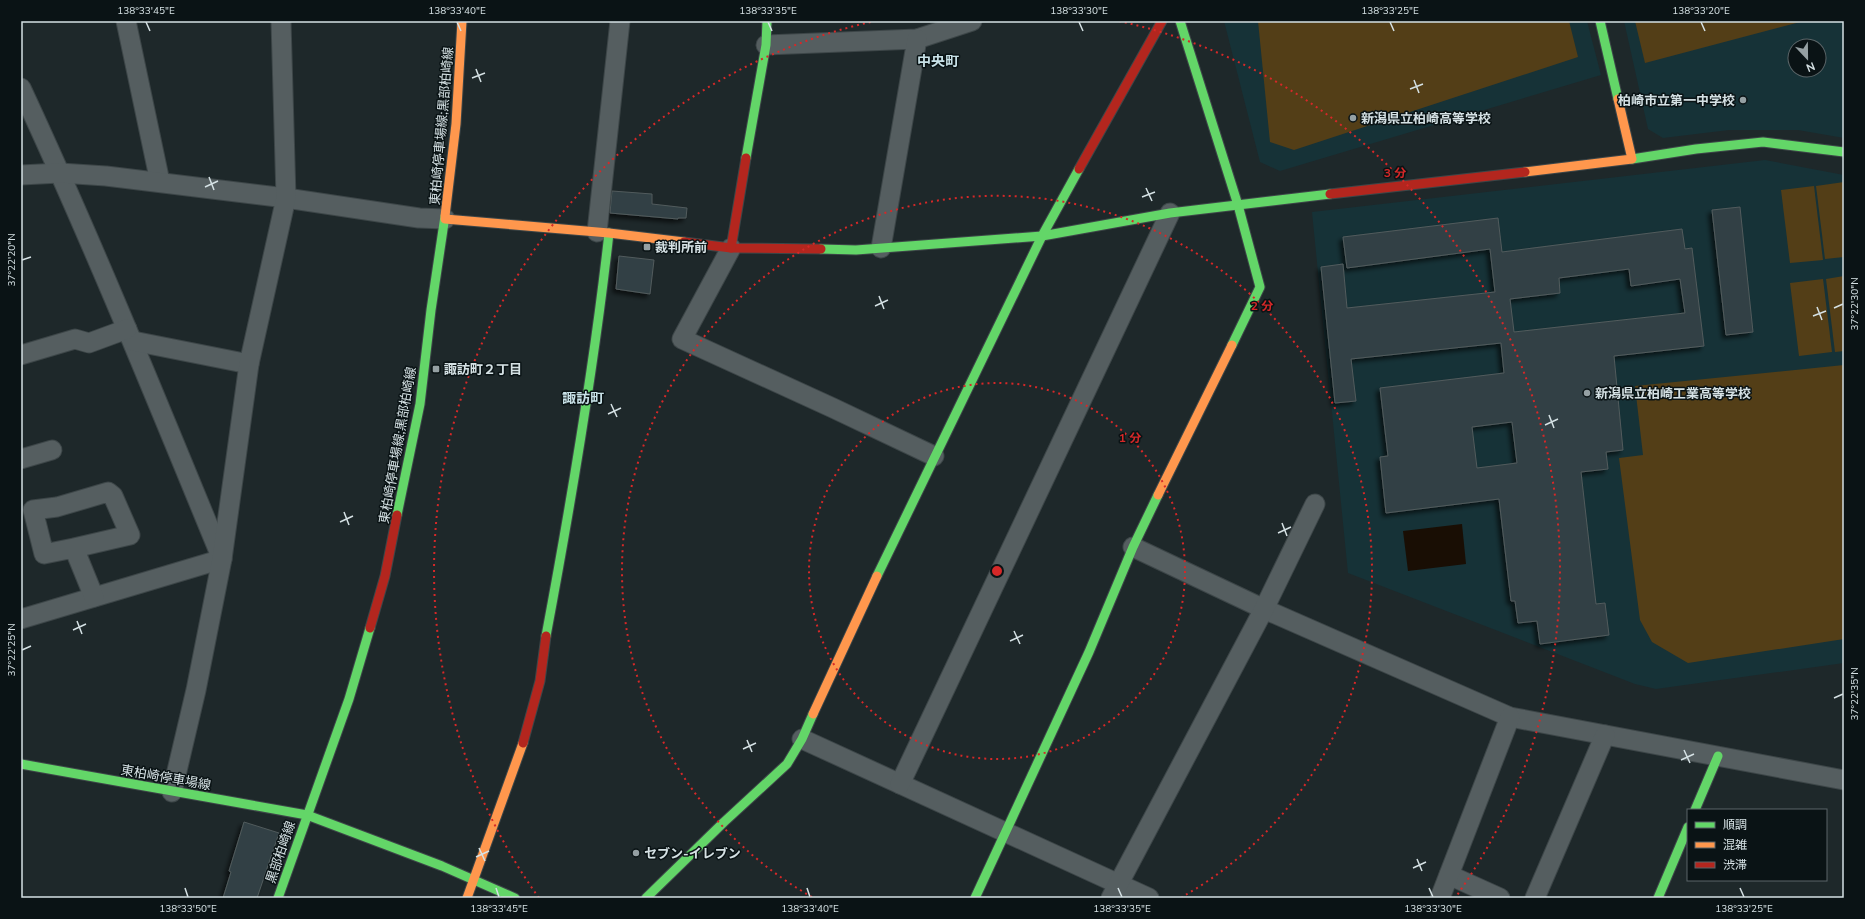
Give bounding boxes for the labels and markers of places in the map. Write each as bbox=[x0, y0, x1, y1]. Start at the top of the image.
place label: 柏崎市立第一中学校 bbox=[1618, 92, 1735, 110]
marker: 柏崎市立第一中学校 bbox=[1738, 95, 1748, 105]
place label: 新潟県立柏崎高等学校 bbox=[1361, 110, 1491, 128]
marker: 新潟県立柏崎高等学校 bbox=[1348, 113, 1358, 123]
place label: 裁判所前 bbox=[655, 239, 707, 257]
marker: 裁判所前 bbox=[642, 242, 652, 252]
place label: 諏訪町２丁目 bbox=[444, 361, 522, 379]
marker: 諏訪町２丁目 bbox=[431, 364, 441, 374]
place label: 新潟県立柏崎工業高等学校 bbox=[1595, 385, 1751, 403]
marker: 新潟県立柏崎工業高等学校 bbox=[1582, 388, 1592, 398]
centre of rings bbox=[990, 564, 1004, 578]
place label: セブン-イレブン bbox=[644, 845, 741, 863]
marker: セブン-イレブン bbox=[631, 848, 641, 858]

